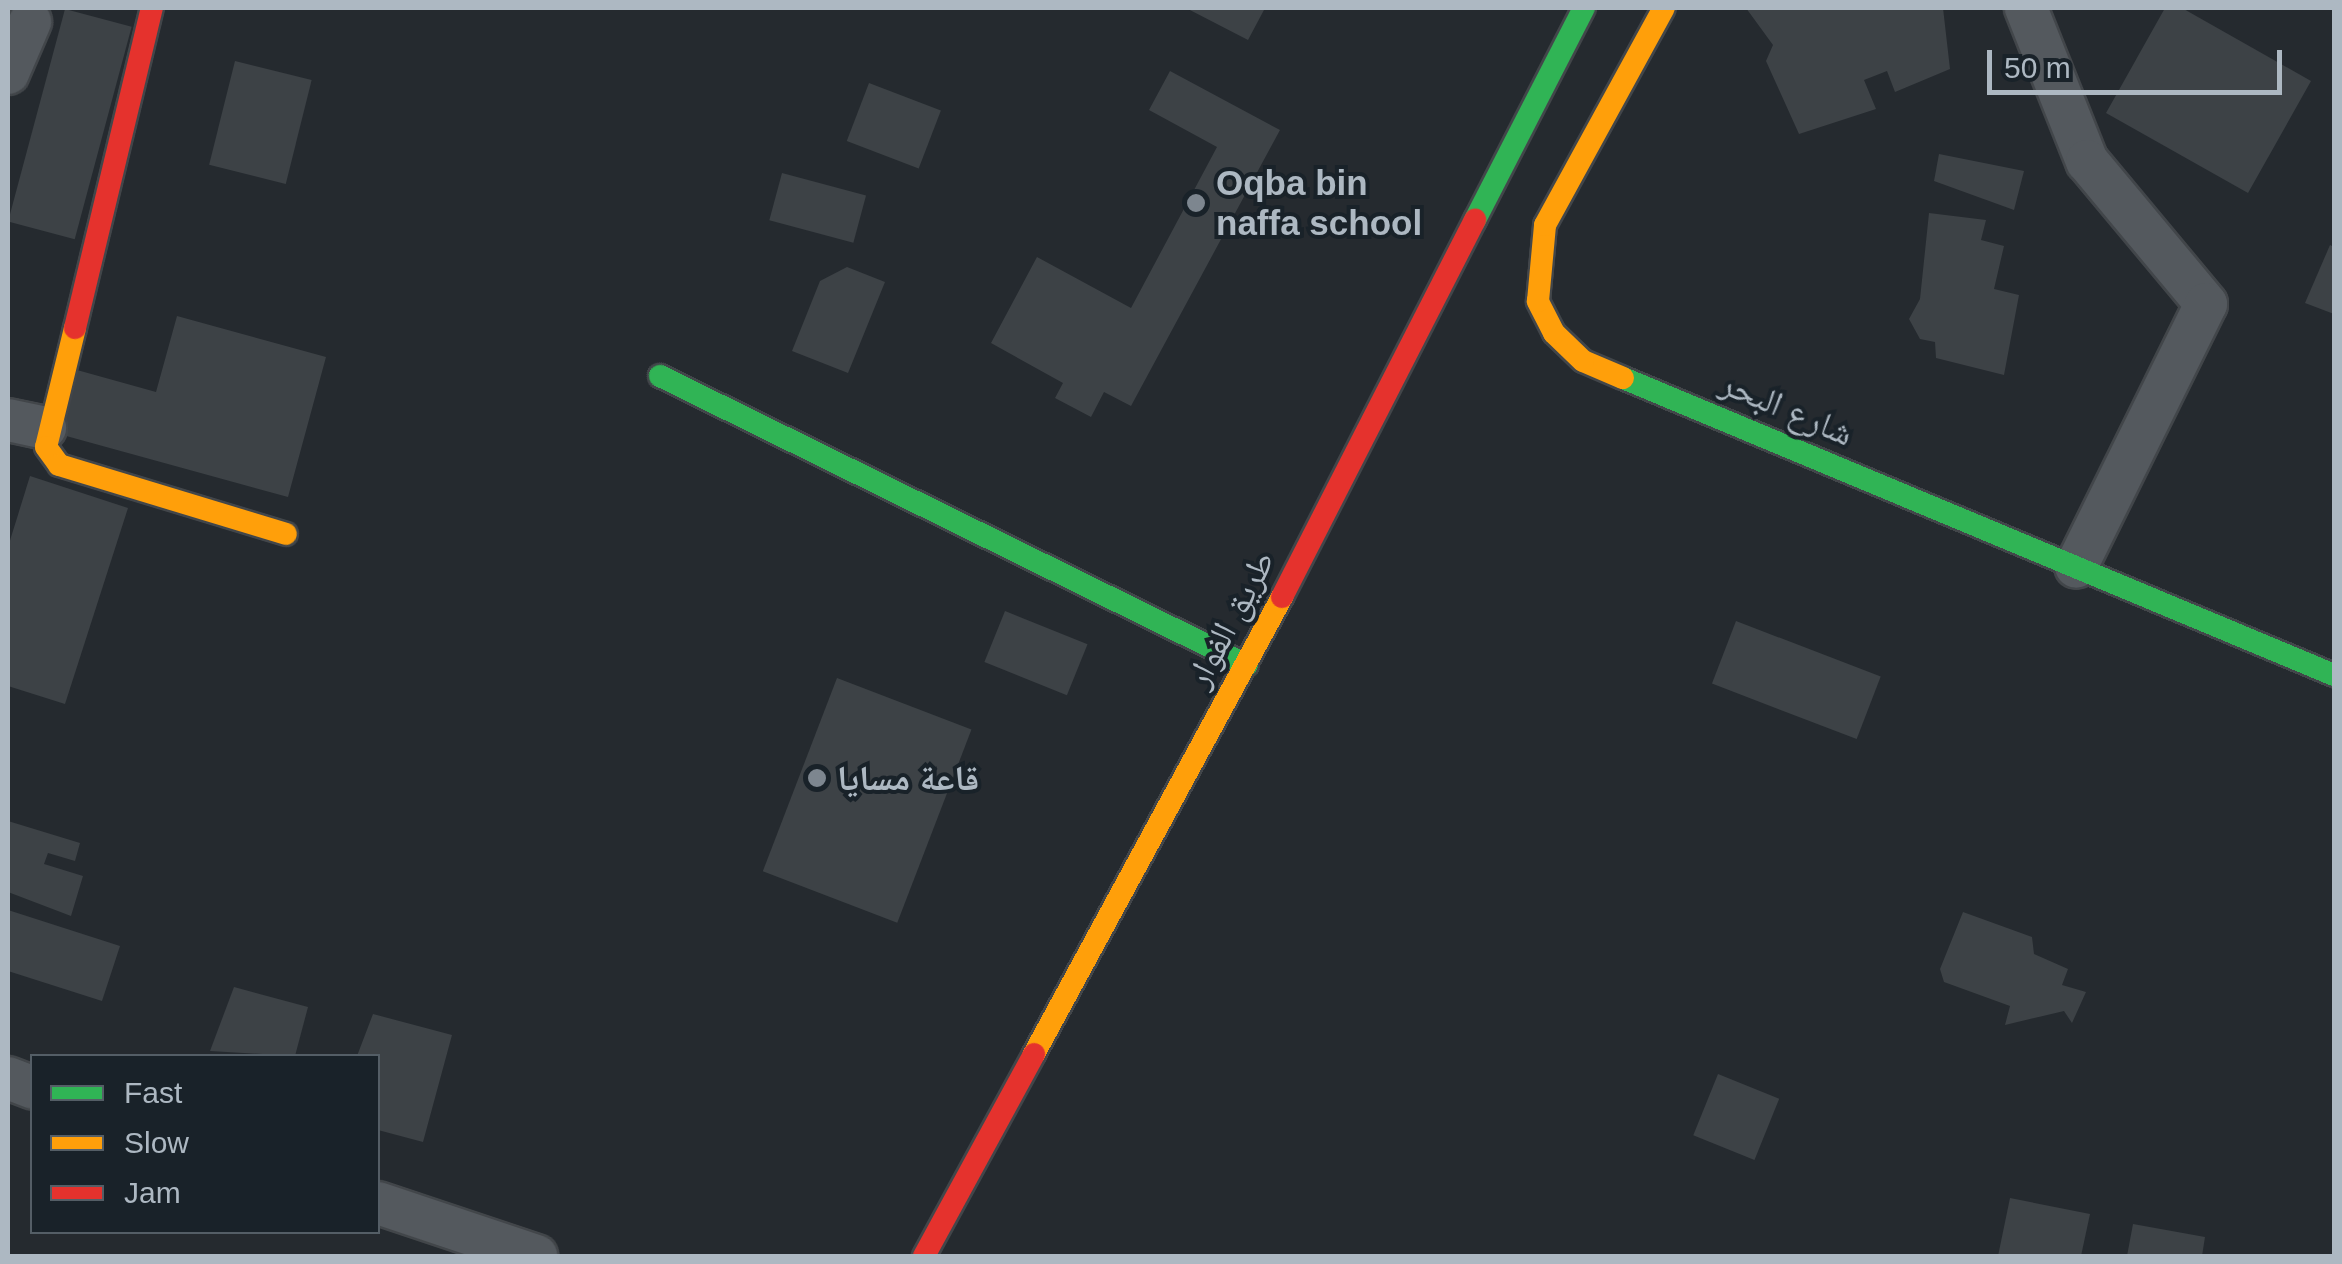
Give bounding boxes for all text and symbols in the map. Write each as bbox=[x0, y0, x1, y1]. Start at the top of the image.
scale bar bbox=[1992, 30, 2287, 92]
text: 50 m bbox=[2004, 51, 2071, 84]
place label: Oqba bin naffa school bbox=[1216, 162, 1422, 244]
marker: Oqba bin naffa school bbox=[1185, 192, 1207, 214]
street label: شارع البحر bbox=[1715, 361, 1859, 455]
street label: طريق الفوار bbox=[1176, 543, 1284, 695]
place label: قاعة مسايا bbox=[837, 757, 979, 799]
marker: قاعة مسايا bbox=[806, 767, 828, 789]
legend bbox=[30, 1054, 380, 1234]
text: Fast bbox=[124, 1076, 182, 1109]
text: Slow bbox=[124, 1126, 189, 1159]
text: Jam bbox=[124, 1176, 181, 1209]

